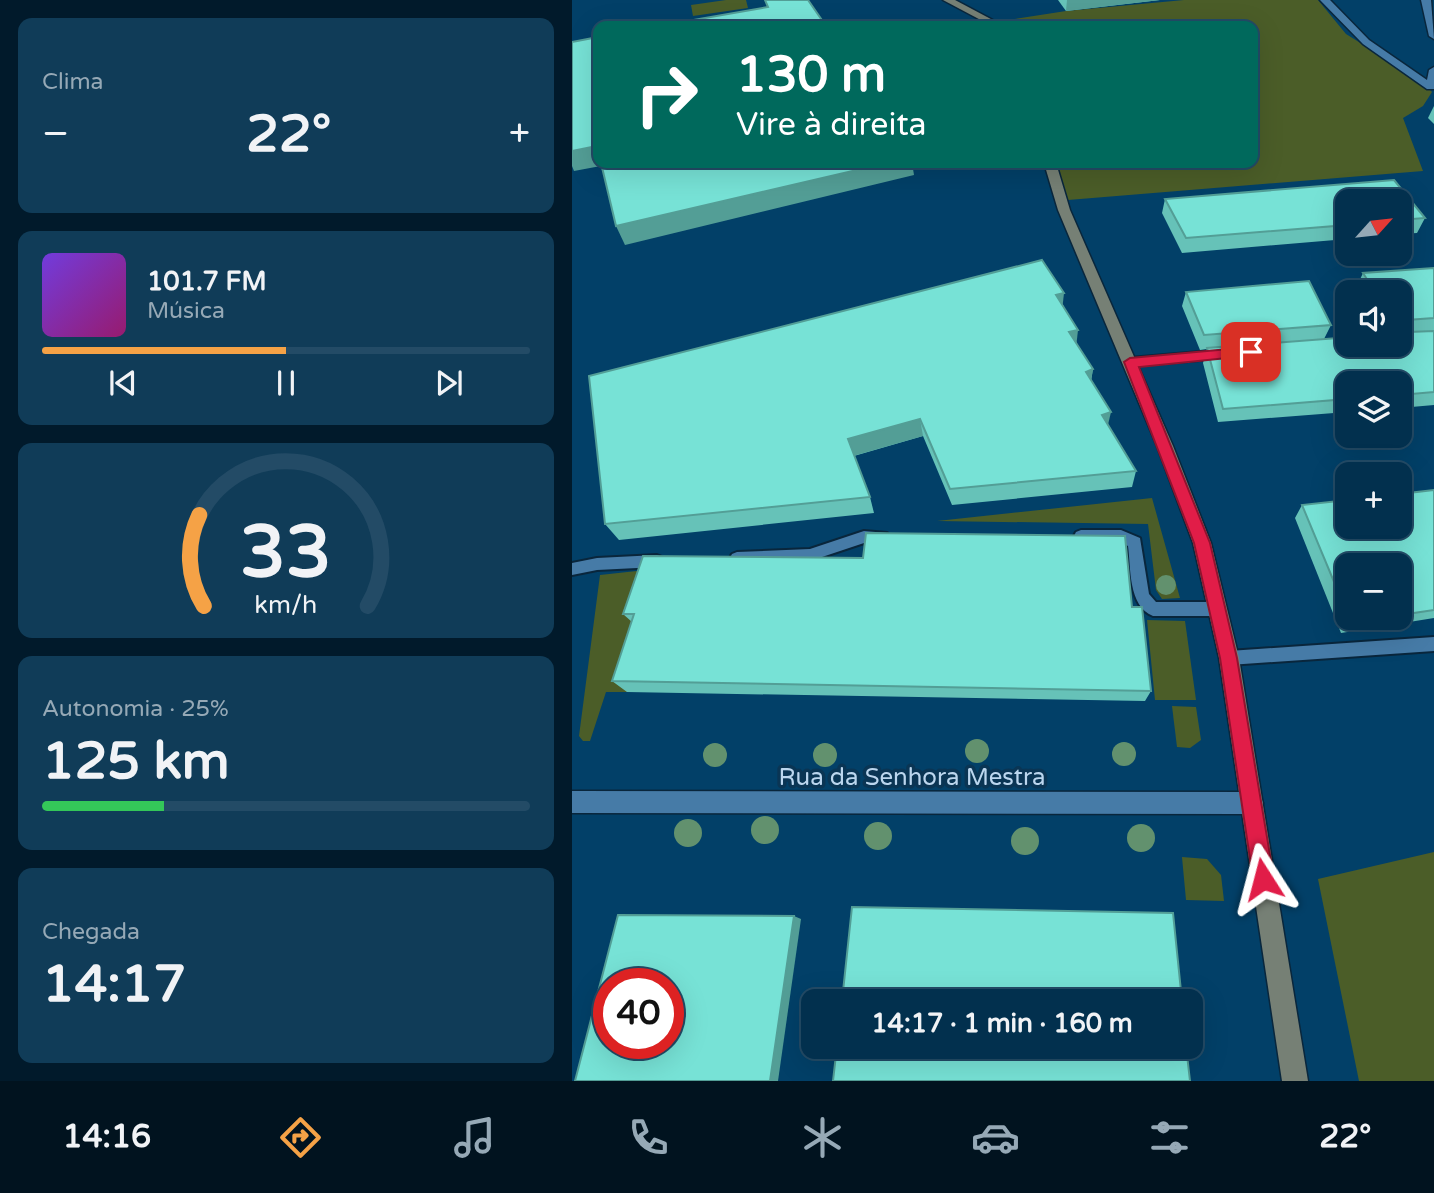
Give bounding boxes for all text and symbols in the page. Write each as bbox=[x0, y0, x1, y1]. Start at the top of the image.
text: 130 m bbox=[736, 46, 886, 105]
icon: right bbox=[621, 49, 712, 140]
text: Clima bbox=[42, 68, 103, 96]
text: 22° bbox=[246, 103, 331, 166]
text: Vire à direita bbox=[736, 106, 927, 144]
text: − bbox=[42, 111, 69, 157]
text: + bbox=[509, 111, 530, 157]
north arrow bbox=[1335, 189, 1412, 266]
map controls bbox=[1335, 189, 1412, 630]
text: 101.7 FM bbox=[147, 266, 267, 297]
button: sound bbox=[1335, 280, 1412, 357]
text: Música bbox=[147, 297, 225, 325]
pin bbox=[1221, 322, 1281, 382]
icon: arrive bbox=[1232, 333, 1270, 371]
icon: previous bbox=[104, 364, 142, 402]
icon: pause bbox=[267, 364, 305, 402]
icon: next bbox=[430, 364, 468, 402]
button: layers bbox=[1335, 371, 1412, 448]
button: + bbox=[1335, 462, 1412, 539]
text: 33 bbox=[240, 510, 332, 598]
button: − bbox=[1335, 553, 1412, 630]
text: km/h bbox=[255, 590, 317, 620]
text: Autonomia · 25% bbox=[42, 695, 229, 723]
text: 125 km bbox=[42, 730, 230, 793]
street label: Rua da Senhora Mestra bbox=[778, 763, 1046, 792]
position arrow bbox=[1226, 842, 1300, 916]
text: Chegada bbox=[42, 918, 140, 946]
text: 14:17 bbox=[42, 953, 186, 1016]
speed limit sign: 40 bbox=[593, 968, 684, 1059]
text: 14:17 · 1 min · 160 m bbox=[871, 1008, 1133, 1039]
icon: directions bbox=[276, 1113, 325, 1162]
icon: music bbox=[450, 1113, 499, 1162]
icon: phone bbox=[624, 1113, 673, 1162]
icon: climate bbox=[798, 1113, 847, 1162]
icon: car bbox=[971, 1113, 1020, 1162]
icon: filters bbox=[1145, 1113, 1194, 1162]
text: 14:16 bbox=[62, 1118, 151, 1156]
text: 22° bbox=[1319, 1118, 1371, 1156]

